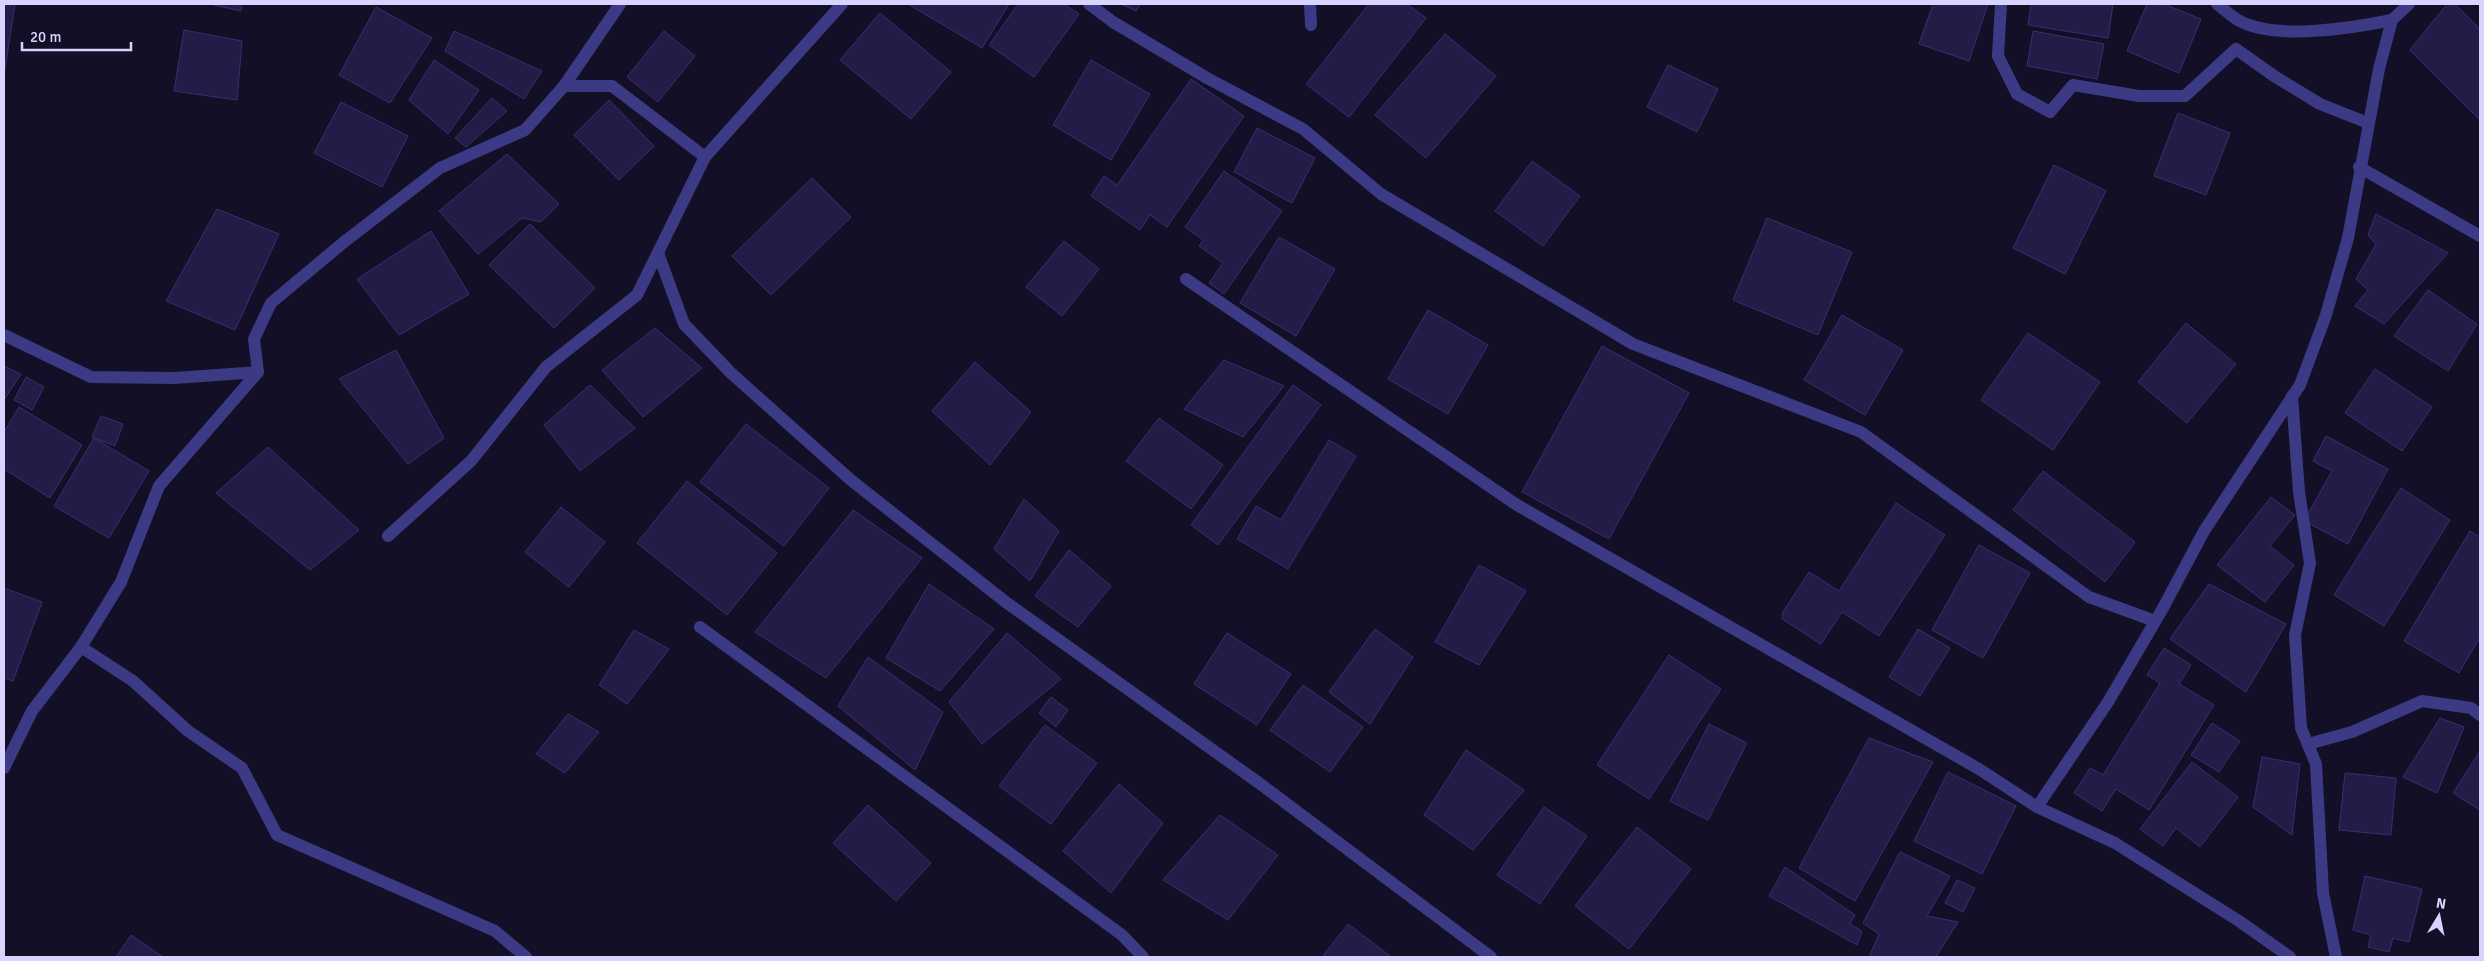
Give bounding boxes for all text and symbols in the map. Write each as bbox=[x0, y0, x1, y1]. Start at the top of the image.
scale bar bbox=[22, 20, 131, 52]
text: 20 m bbox=[30, 28, 61, 46]
north arrow bbox=[2414, 891, 2464, 941]
text: N bbox=[2435, 894, 2447, 913]

